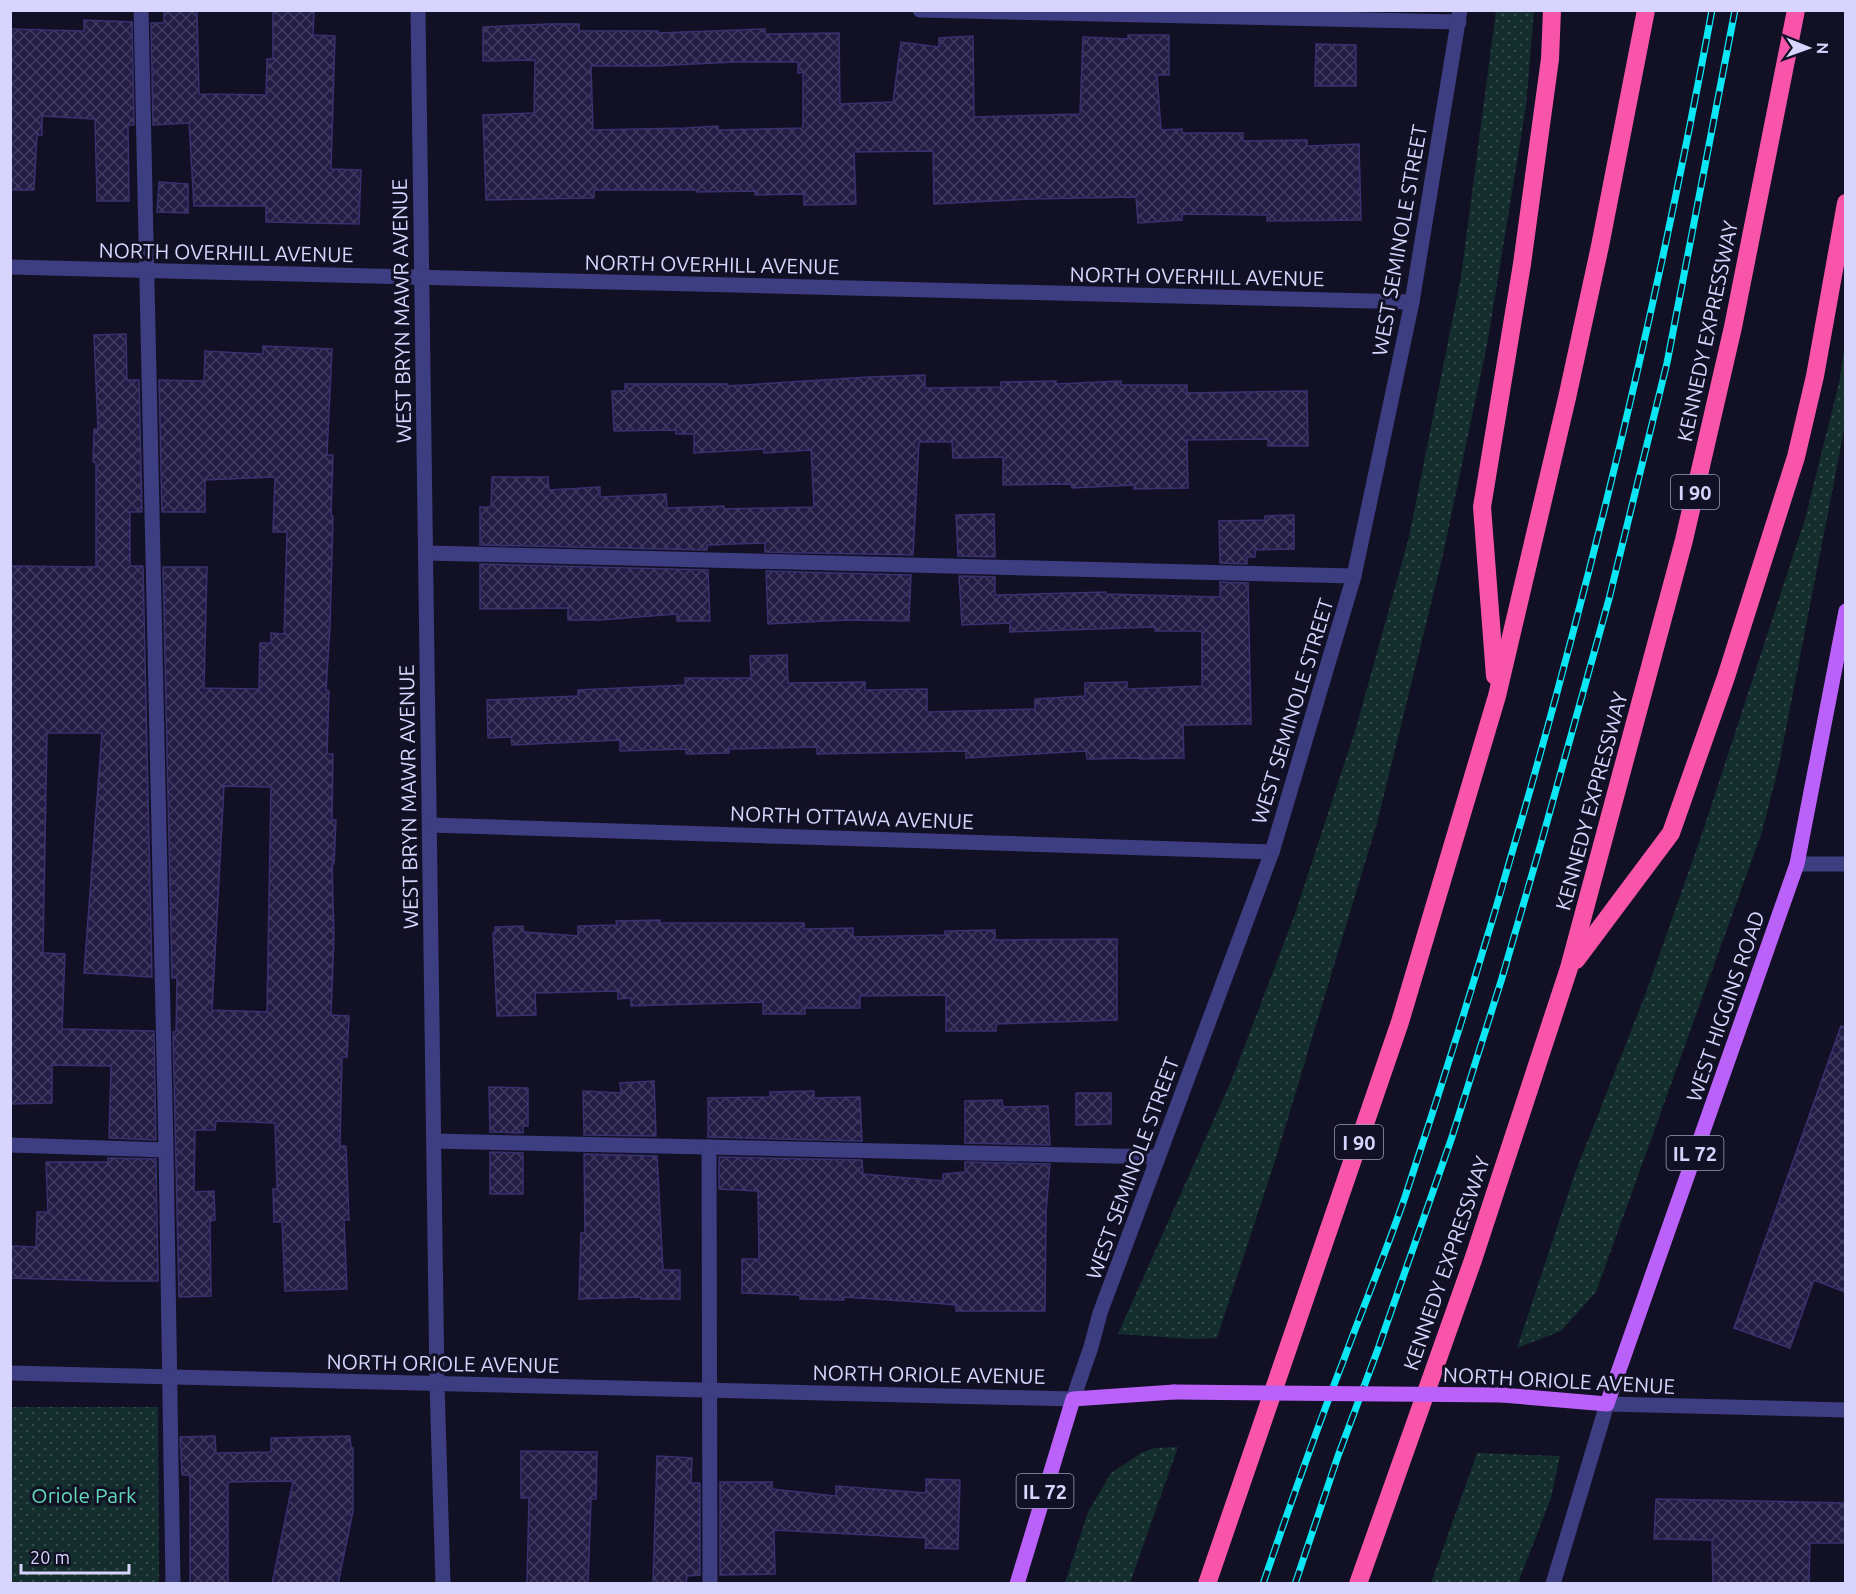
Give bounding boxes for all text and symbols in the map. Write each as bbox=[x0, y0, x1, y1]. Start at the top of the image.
north arrow bbox=[1778, 18, 1838, 78]
text: N bbox=[1814, 42, 1832, 54]
street label: WEST SEMINOLE STREET bbox=[1367, 122, 1431, 358]
street label: WEST BRYN MAWR AVENUE bbox=[387, 179, 415, 443]
street label: KENNEDY EXPRESSWAY bbox=[1672, 218, 1742, 444]
street label: NORTH OVERHILL AVENUE bbox=[98, 238, 354, 266]
street label: NORTH OVERHILL AVENUE bbox=[584, 250, 840, 278]
street label: NORTH OVERHILL AVENUE bbox=[1069, 262, 1325, 290]
road number: I 90 bbox=[1671, 475, 1719, 509]
street label: WEST SEMINOLE STREET bbox=[1246, 595, 1338, 827]
street label: WEST BRYN MAWR AVENUE bbox=[394, 665, 422, 929]
street label: KENNEDY EXPRESSWAY bbox=[1550, 689, 1632, 913]
street label: NORTH OTTAWA AVENUE bbox=[730, 801, 974, 833]
street label: WEST HIGGINS ROAD bbox=[1681, 907, 1769, 1105]
street label: WEST SEMINOLE STREET bbox=[1081, 1053, 1184, 1282]
road number: I 90 bbox=[1335, 1125, 1383, 1159]
road number: IL 72 bbox=[1666, 1136, 1724, 1170]
street label: KENNEDY EXPRESSWAY bbox=[1398, 1153, 1494, 1373]
street label: NORTH ORIOLE AVENUE bbox=[326, 1349, 560, 1377]
street label: NORTH ORIOLE AVENUE bbox=[812, 1360, 1046, 1388]
street label: NORTH ORIOLE AVENUE bbox=[1442, 1362, 1676, 1398]
road number: IL 72 bbox=[1016, 1474, 1074, 1508]
park label: Oriole Park bbox=[31, 1483, 137, 1507]
scale bar bbox=[21, 1537, 129, 1575]
text: 20 m bbox=[30, 1547, 70, 1567]

